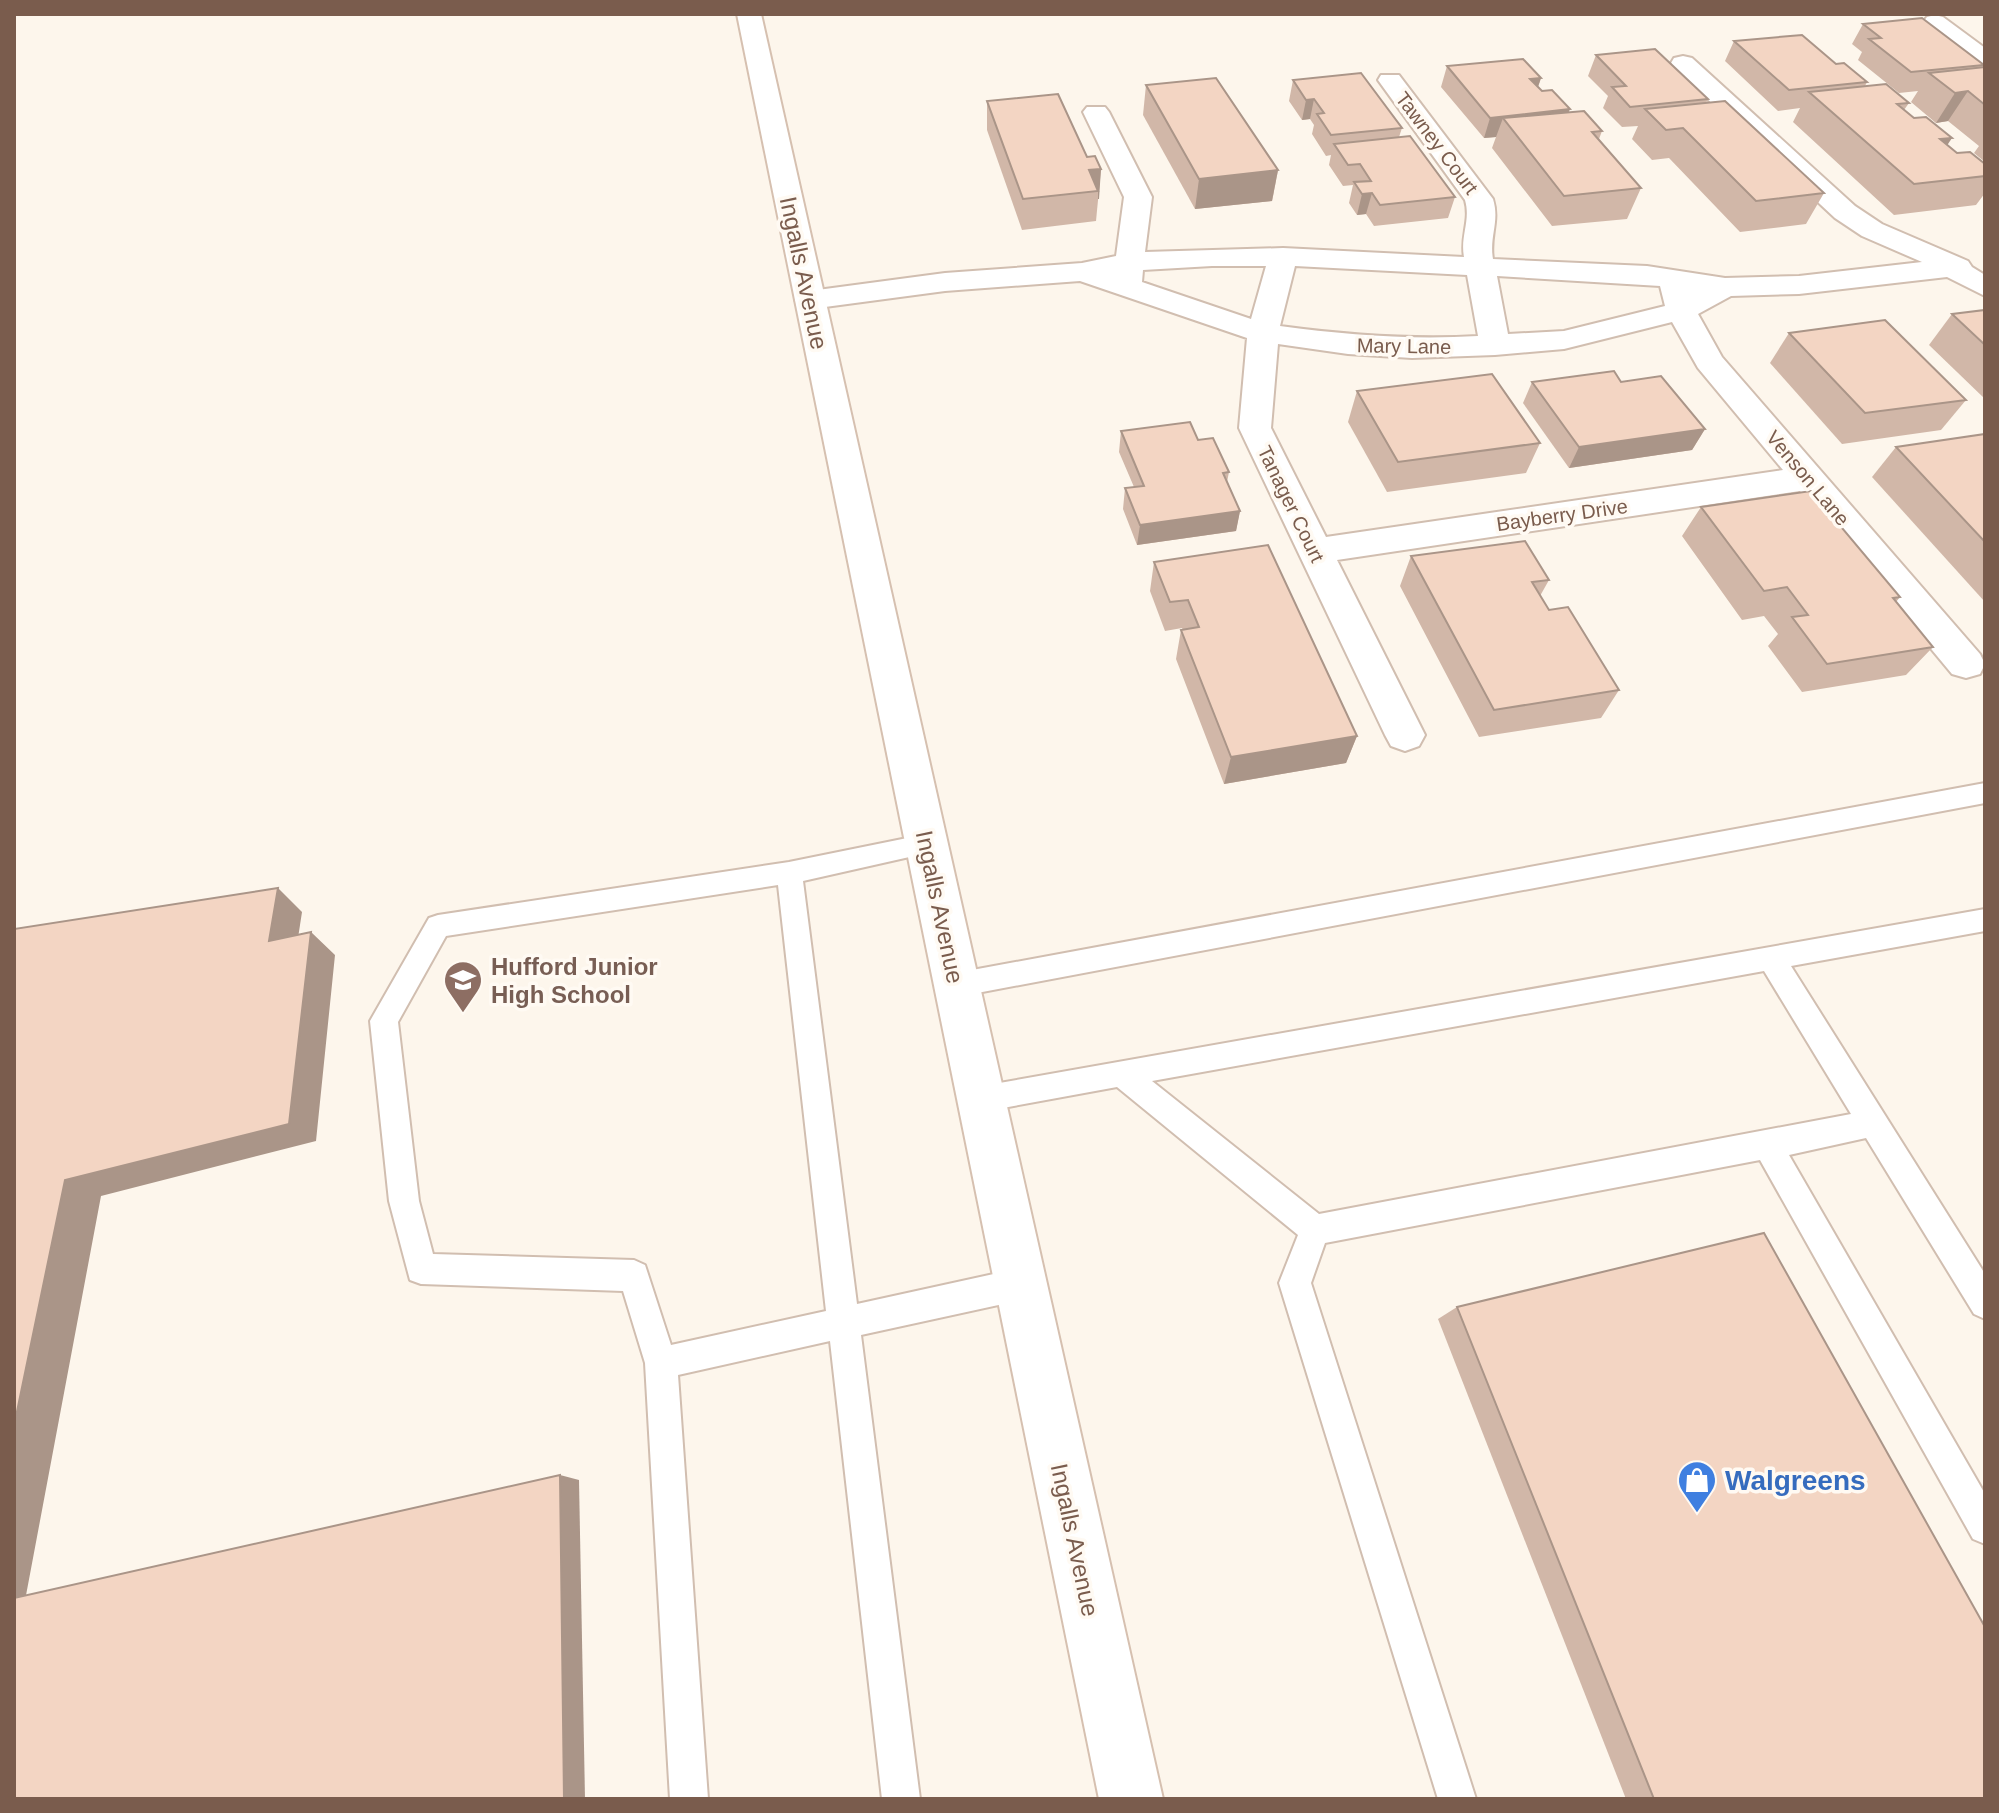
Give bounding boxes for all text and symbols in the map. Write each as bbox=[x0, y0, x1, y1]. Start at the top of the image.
street label: Tawney Court bbox=[1391, 88, 1483, 199]
street label: Ingalls Avenue bbox=[775, 194, 833, 352]
street label: Mary Lane bbox=[1357, 334, 1451, 358]
street label: Venson Lane bbox=[1762, 426, 1854, 530]
street label: Tanager Court bbox=[1253, 442, 1329, 566]
street label: Bayberry Drive bbox=[1495, 495, 1629, 535]
street label: Ingalls Avenue bbox=[911, 828, 969, 986]
place label: Hufford Junior High School bbox=[491, 953, 658, 1008]
school or university icon: Hufford Junior High School bbox=[442, 959, 484, 1014]
shop icon: Walgreens bbox=[1676, 1459, 1718, 1514]
street label: Ingalls Avenue bbox=[1046, 1461, 1104, 1619]
place label: Walgreens bbox=[1725, 1465, 1866, 1496]

